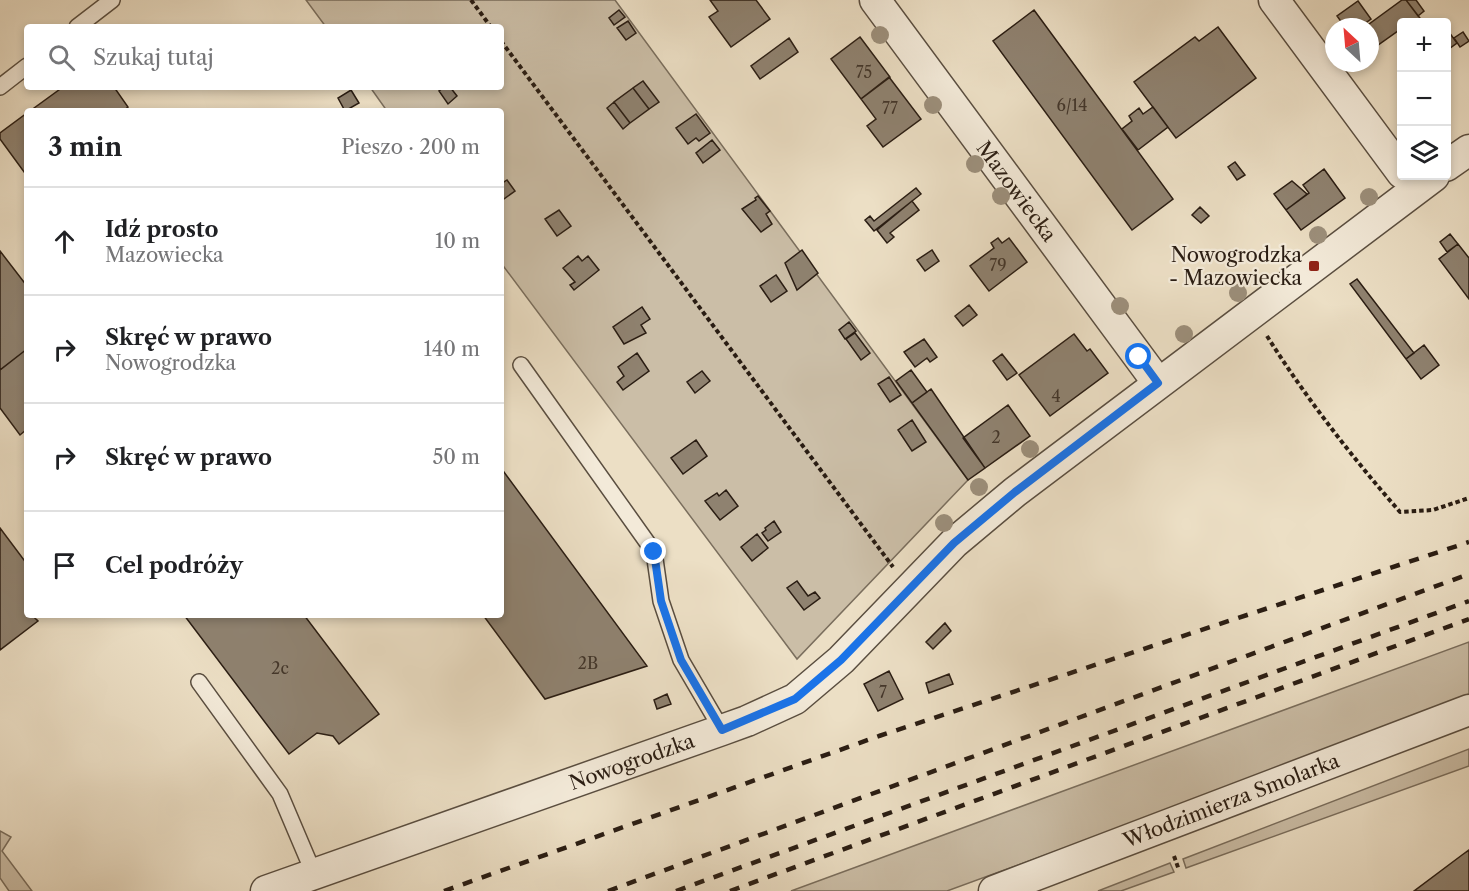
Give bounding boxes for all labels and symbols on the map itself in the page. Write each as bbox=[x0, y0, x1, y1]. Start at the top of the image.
north arrow bbox=[1325, 18, 1379, 72]
house number: 75 bbox=[856, 62, 872, 82]
house number: 6/14 bbox=[1056, 95, 1088, 115]
house number: 77 bbox=[882, 98, 898, 118]
street label: Mazowiecka bbox=[972, 137, 1062, 247]
place label: Nowogrodzka - Mazowiecka bbox=[1169, 243, 1302, 290]
house number: 79 bbox=[989, 255, 1007, 275]
marker: Nowogrodzka - Mazowiecka bbox=[1307, 259, 1321, 273]
route start bbox=[1125, 343, 1151, 369]
house number: 4 bbox=[1051, 386, 1061, 406]
house number: 2 bbox=[991, 427, 1001, 447]
route end bbox=[640, 538, 666, 564]
house number: 2B bbox=[578, 653, 598, 673]
house number: 2c bbox=[271, 658, 289, 678]
house number: 7 bbox=[879, 682, 887, 702]
street label: Nowogrodzka bbox=[566, 729, 698, 795]
street label: Włodzimierza Smolarka bbox=[1119, 748, 1343, 853]

